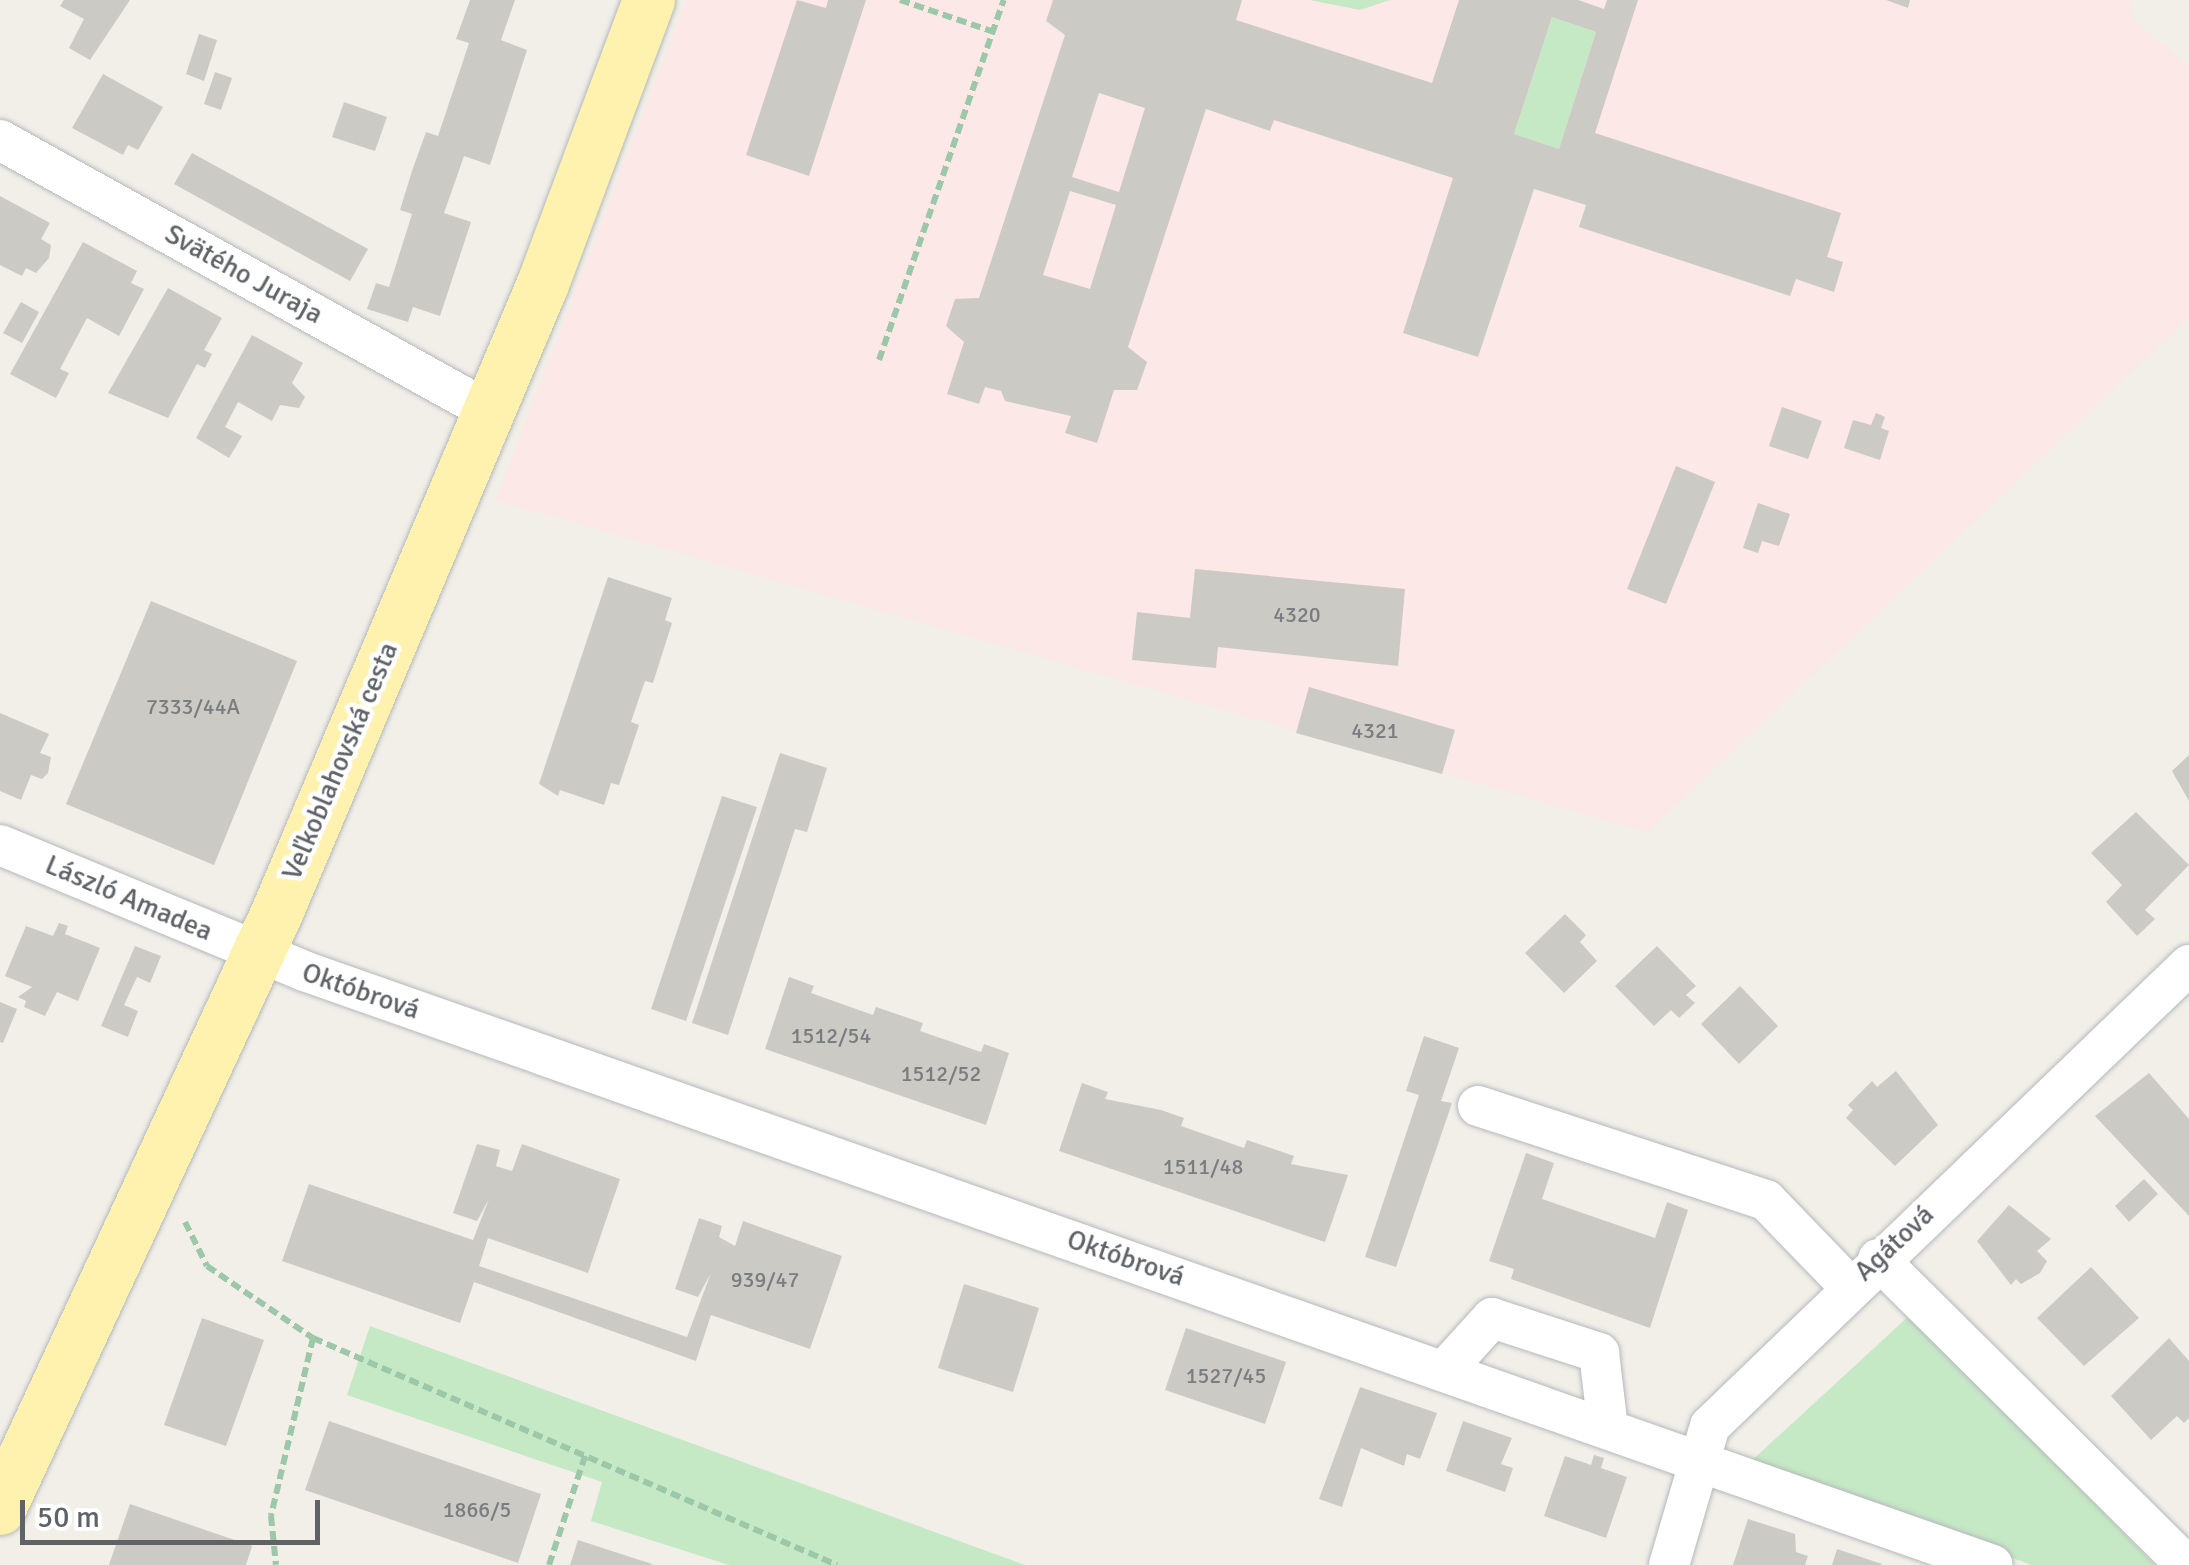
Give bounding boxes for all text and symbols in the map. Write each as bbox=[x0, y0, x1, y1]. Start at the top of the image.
street label: Svätého Juraja bbox=[159, 217, 329, 331]
house number: 4320 bbox=[1273, 602, 1321, 628]
street label: Veľkoblahovská cesta bbox=[275, 637, 405, 885]
house number: 7333/44A bbox=[146, 694, 240, 720]
house number: 4321 bbox=[1351, 718, 1399, 744]
street label: László Amadea bbox=[40, 848, 218, 948]
street label: Októbrová bbox=[298, 955, 424, 1027]
house number: 1512/54 bbox=[791, 1023, 871, 1049]
house number: 1512/52 bbox=[901, 1061, 981, 1087]
house number: 1511/48 bbox=[1163, 1154, 1243, 1180]
street label: Agátová bbox=[1847, 1198, 1941, 1288]
street label: Októbrová bbox=[1063, 1222, 1189, 1294]
house number: 939/47 bbox=[731, 1267, 799, 1293]
house number: 1527/45 bbox=[1186, 1363, 1266, 1389]
scale bar bbox=[25, 1480, 325, 1542]
house number: 1866/5 bbox=[443, 1497, 511, 1523]
text: 50 m bbox=[37, 1499, 100, 1536]

